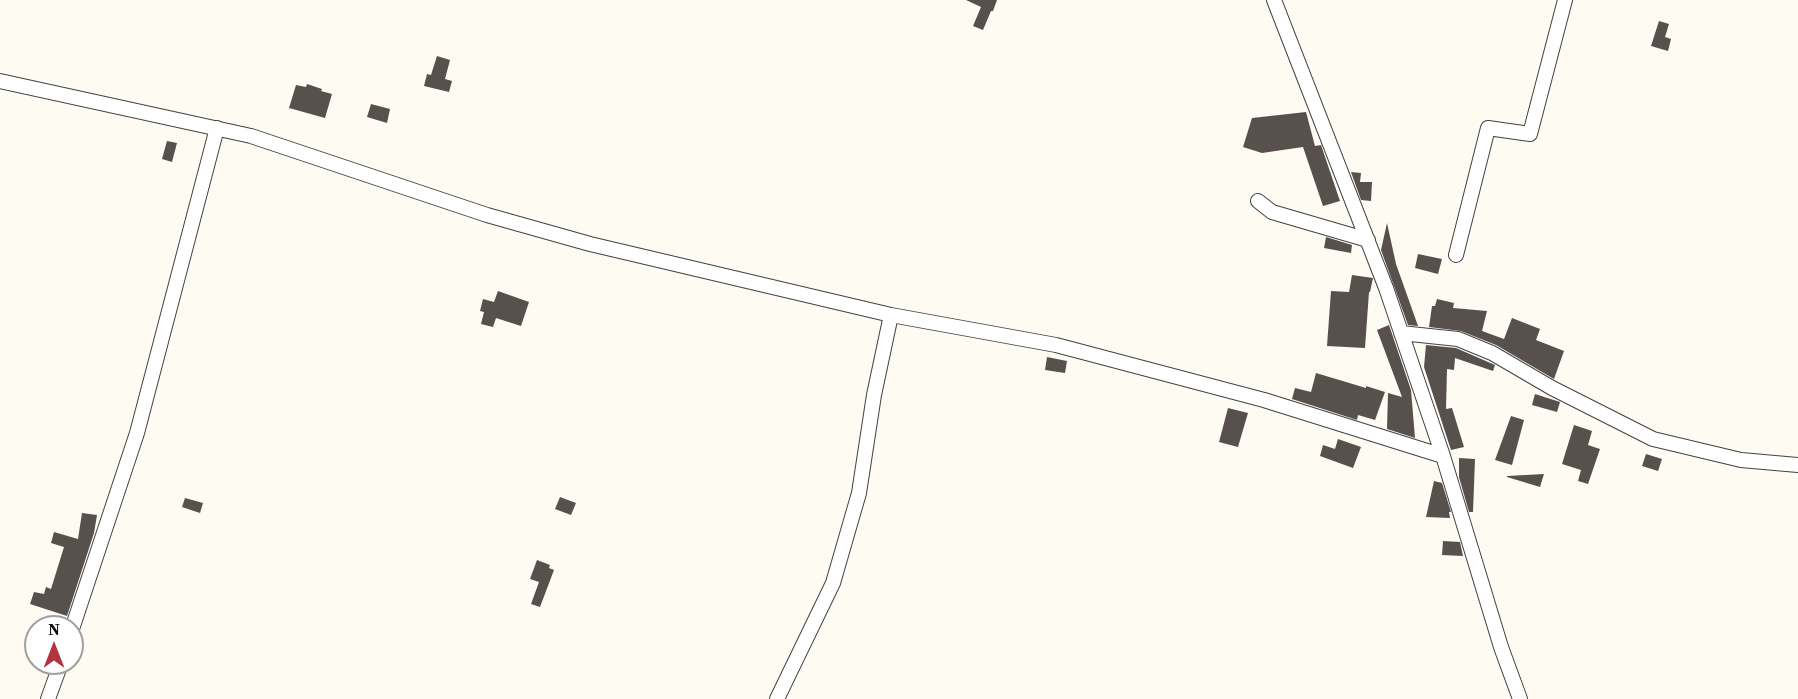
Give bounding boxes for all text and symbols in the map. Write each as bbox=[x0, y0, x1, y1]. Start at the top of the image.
north arrow bbox=[24, 615, 84, 675]
text: N bbox=[48, 618, 60, 640]

